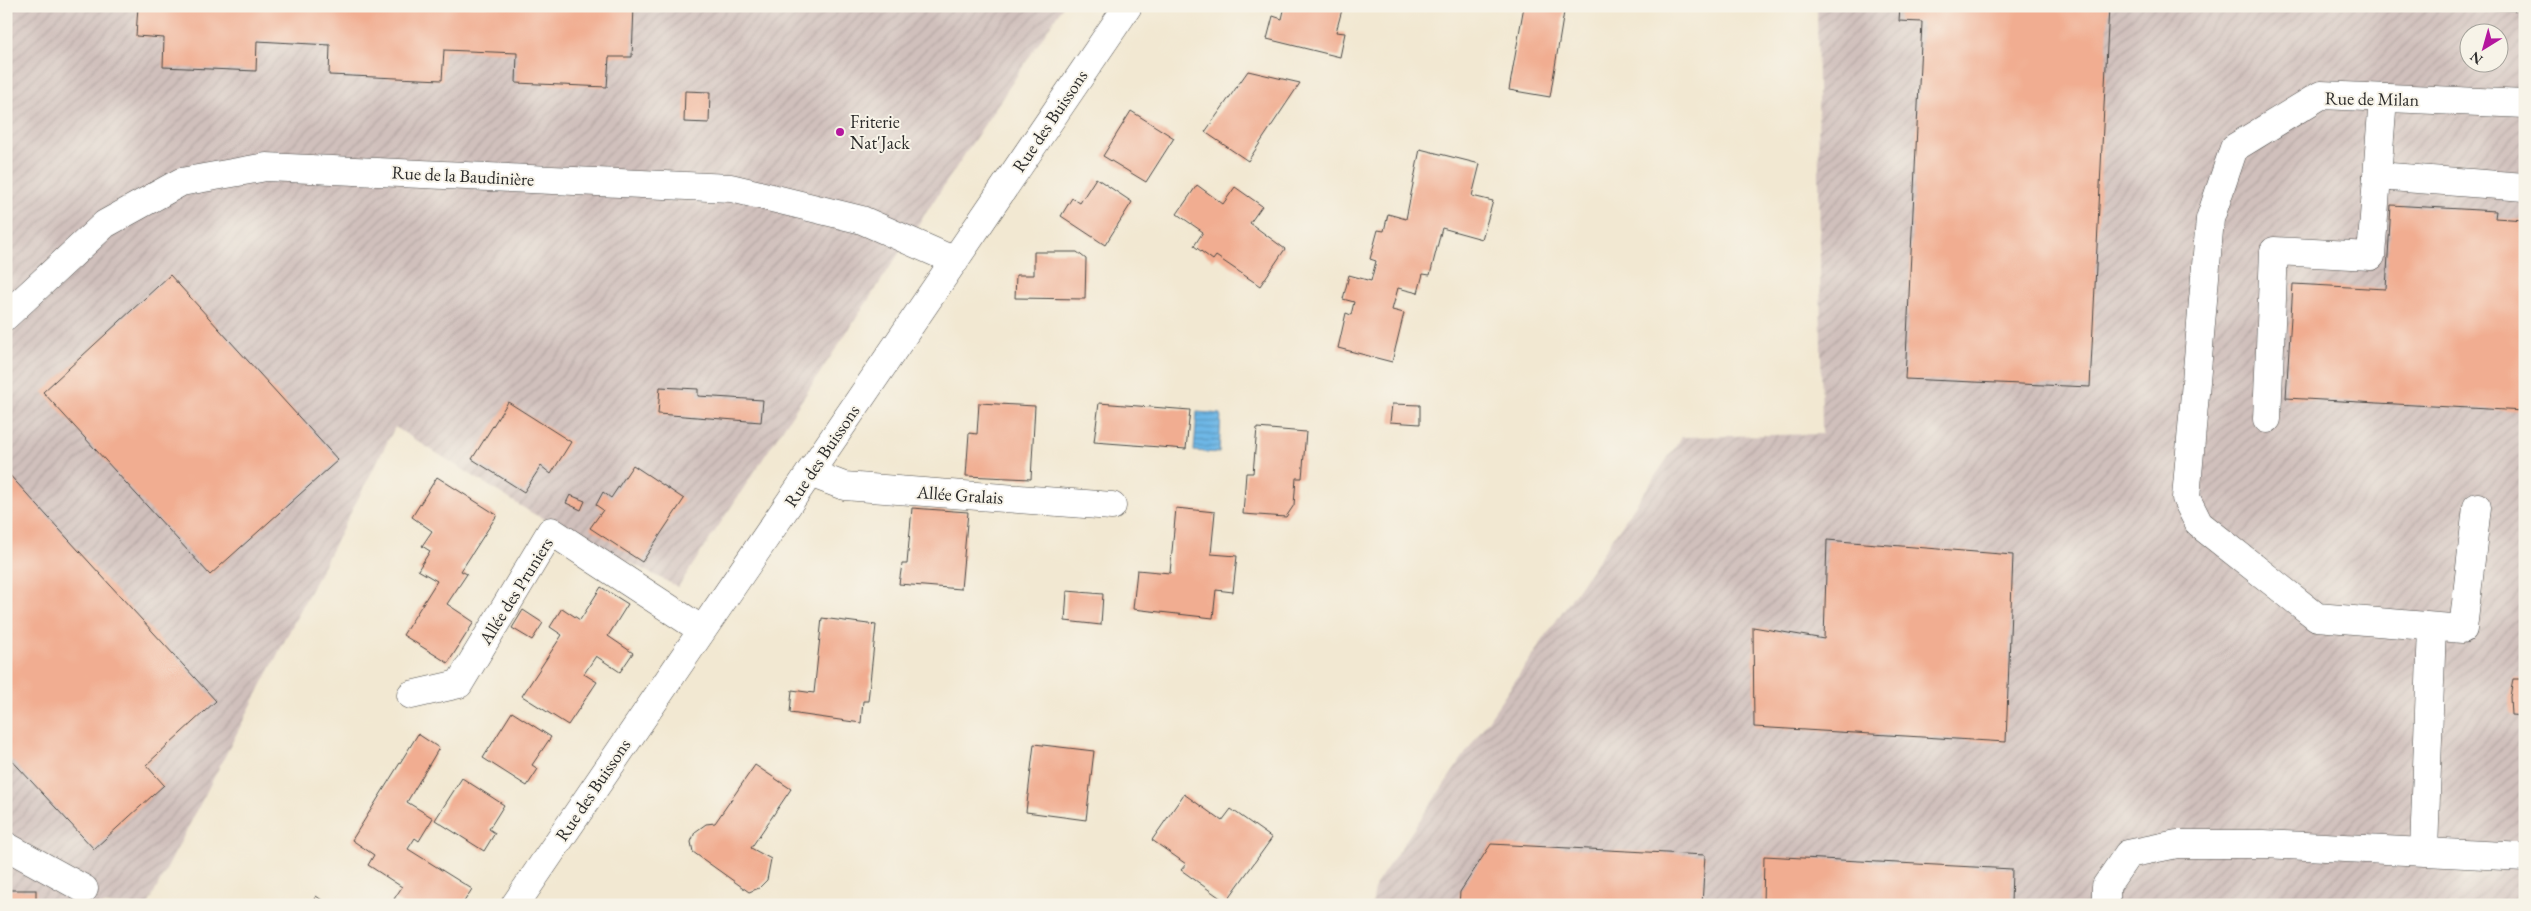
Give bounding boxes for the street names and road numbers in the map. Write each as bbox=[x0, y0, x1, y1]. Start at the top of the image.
street label: Rue des Buissons bbox=[1007, 65, 1092, 176]
street label: Rue de Milan bbox=[2325, 86, 2420, 111]
street label: Rue de la Baudinière bbox=[391, 160, 535, 191]
street label: Rue des Buissons bbox=[779, 400, 864, 511]
street label: Allée Gralais bbox=[915, 480, 1004, 509]
street label: Allée des Pruniers bbox=[473, 533, 558, 650]
street label: Rue des Buissons bbox=[550, 734, 635, 845]

